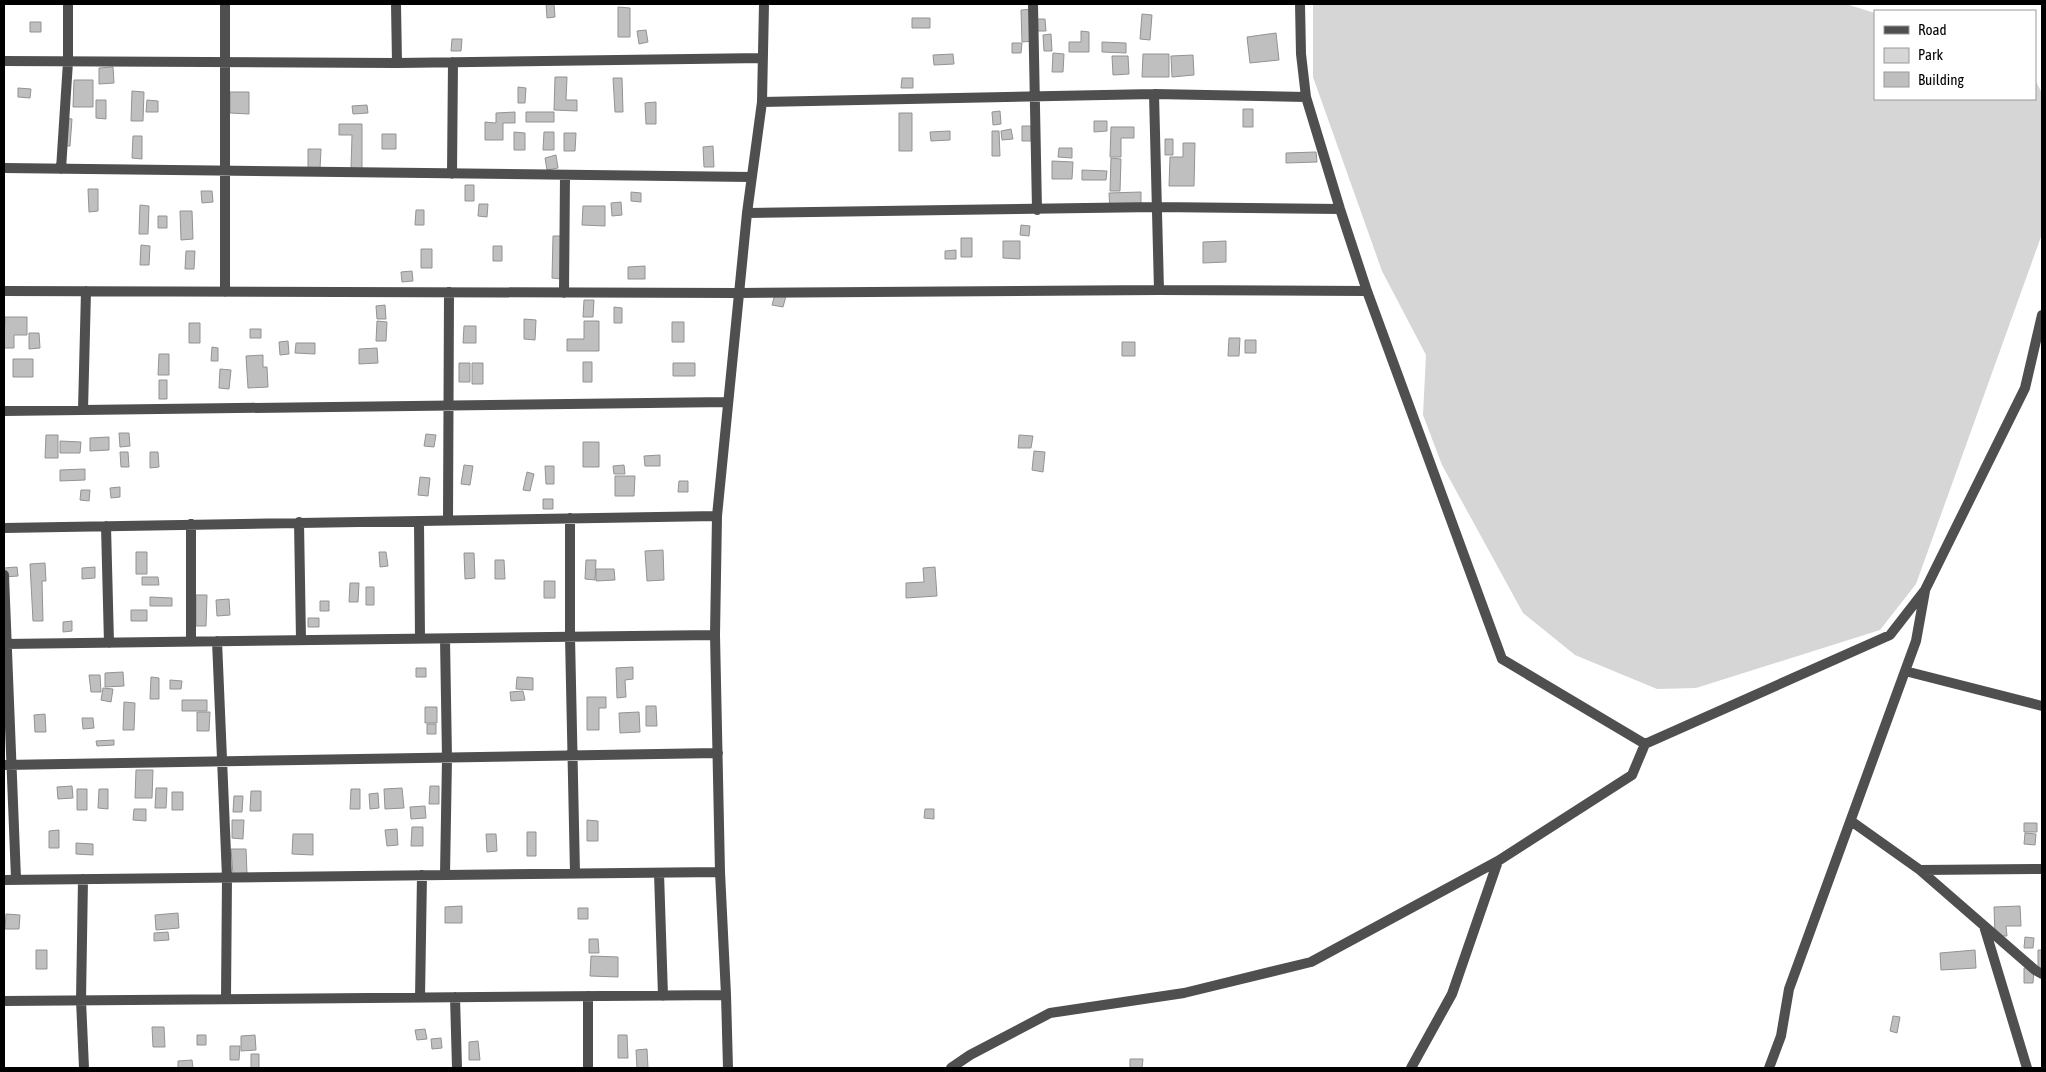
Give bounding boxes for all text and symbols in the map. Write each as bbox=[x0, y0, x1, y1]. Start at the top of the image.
legend bbox=[1874, 10, 2036, 100]
text: Road bbox=[1918, 21, 1947, 38]
text: Park bbox=[1918, 46, 1943, 63]
text: Building bbox=[1918, 71, 1964, 88]

